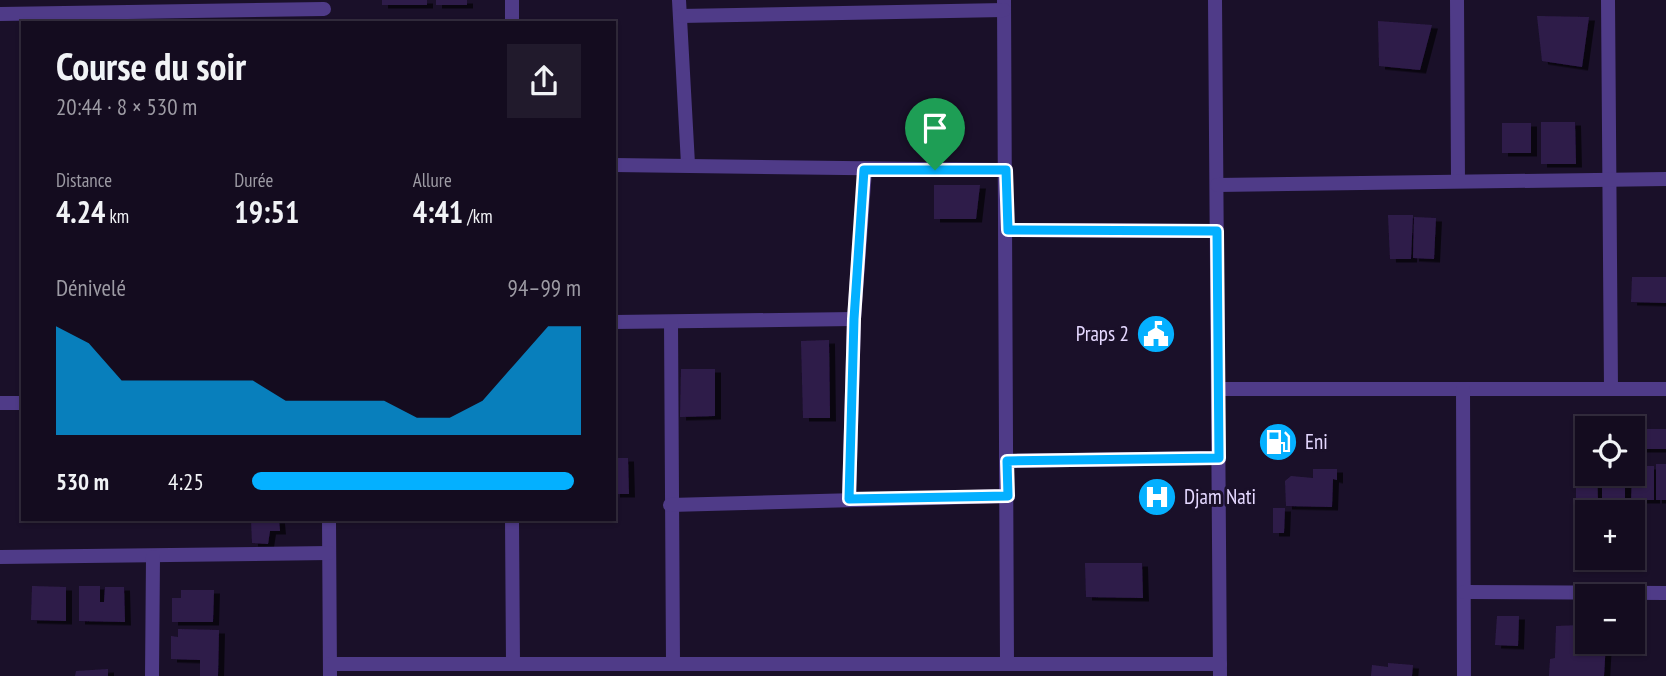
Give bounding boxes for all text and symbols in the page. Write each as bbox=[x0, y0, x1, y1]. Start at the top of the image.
text: Course du soir bbox=[56, 41, 246, 90]
button: share bbox=[507, 44, 581, 118]
text: 20:44 · 8 × 530 m bbox=[56, 92, 197, 121]
pin bbox=[905, 98, 965, 170]
icon: arrive bbox=[916, 109, 954, 147]
text: Distance bbox=[56, 168, 112, 192]
text: Durée bbox=[234, 168, 273, 192]
text: Allure bbox=[413, 168, 452, 192]
text: 4.24 bbox=[56, 192, 105, 231]
text: 19:51 bbox=[234, 192, 299, 231]
text: 4:41 bbox=[413, 192, 463, 231]
text: km bbox=[105, 204, 129, 228]
text: /km bbox=[463, 204, 493, 228]
text: Dénivelé bbox=[56, 273, 126, 302]
text: 94–99 m bbox=[508, 273, 581, 302]
public building icon: Praps 2 bbox=[1135, 313, 1177, 355]
place label: Praps 2 bbox=[1076, 320, 1129, 347]
map controls bbox=[1575, 416, 1645, 654]
button: locate bbox=[1575, 416, 1645, 486]
fuel station icon: Eni bbox=[1257, 421, 1299, 463]
place label: Eni bbox=[1305, 428, 1328, 455]
text: 530 m bbox=[56, 467, 109, 496]
text: 4:25 bbox=[168, 467, 204, 496]
hospital icon: Djam Nati bbox=[1136, 476, 1178, 518]
place label: Djam Nati bbox=[1184, 483, 1256, 510]
button: + bbox=[1575, 500, 1645, 570]
button: − bbox=[1575, 584, 1645, 654]

